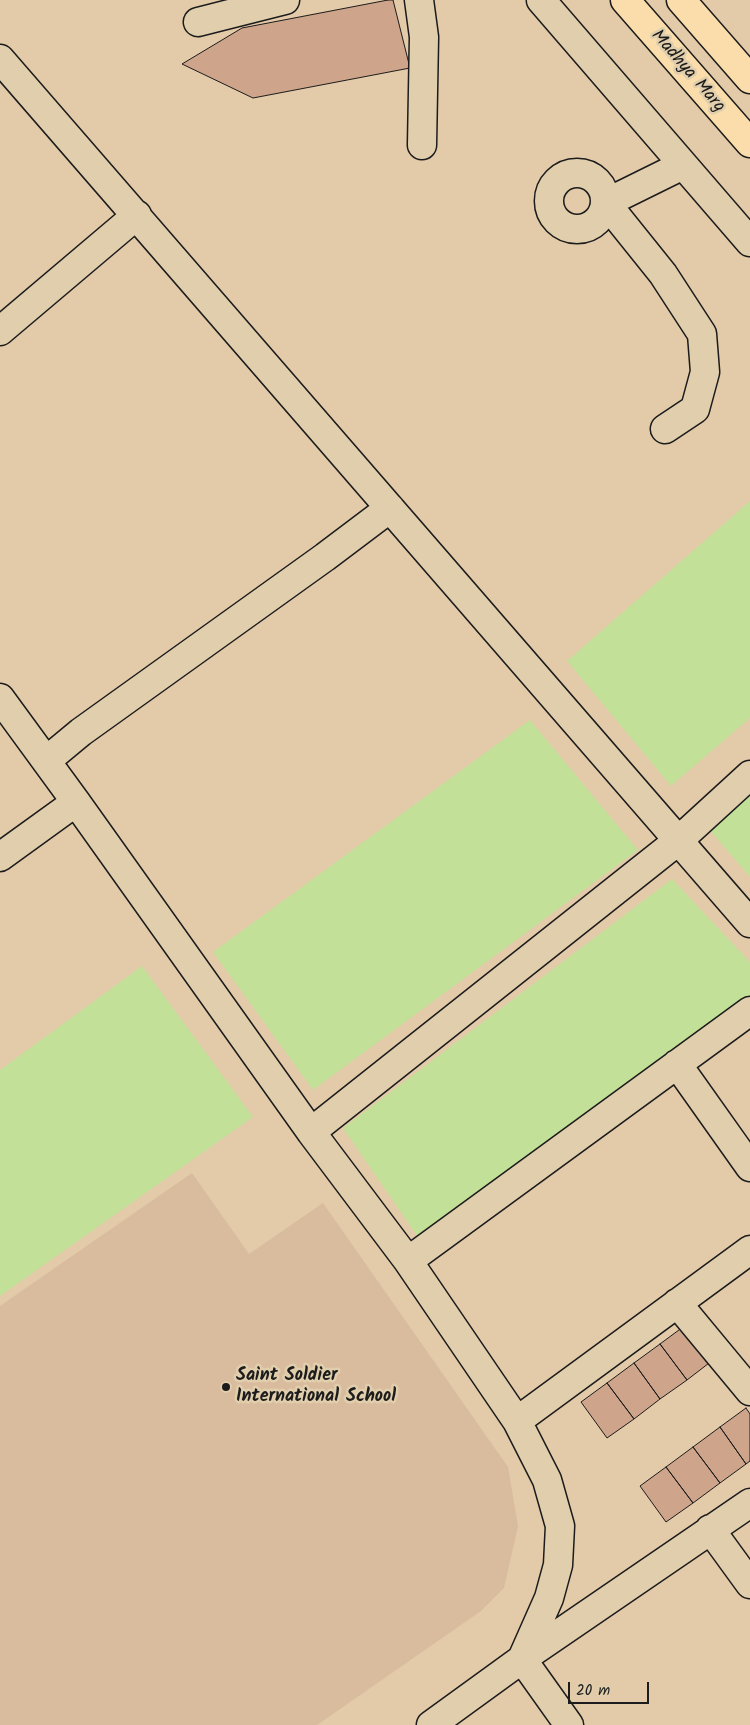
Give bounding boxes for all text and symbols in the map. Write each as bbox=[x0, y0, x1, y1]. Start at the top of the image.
street label: Madhya Marg bbox=[645, 26, 729, 118]
place label: Saint Soldier International School bbox=[236, 1366, 396, 1408]
marker: Saint Soldier International School bbox=[220, 1381, 232, 1393]
scale bar bbox=[570, 1672, 651, 1704]
text: 20 m bbox=[576, 1679, 610, 1703]

